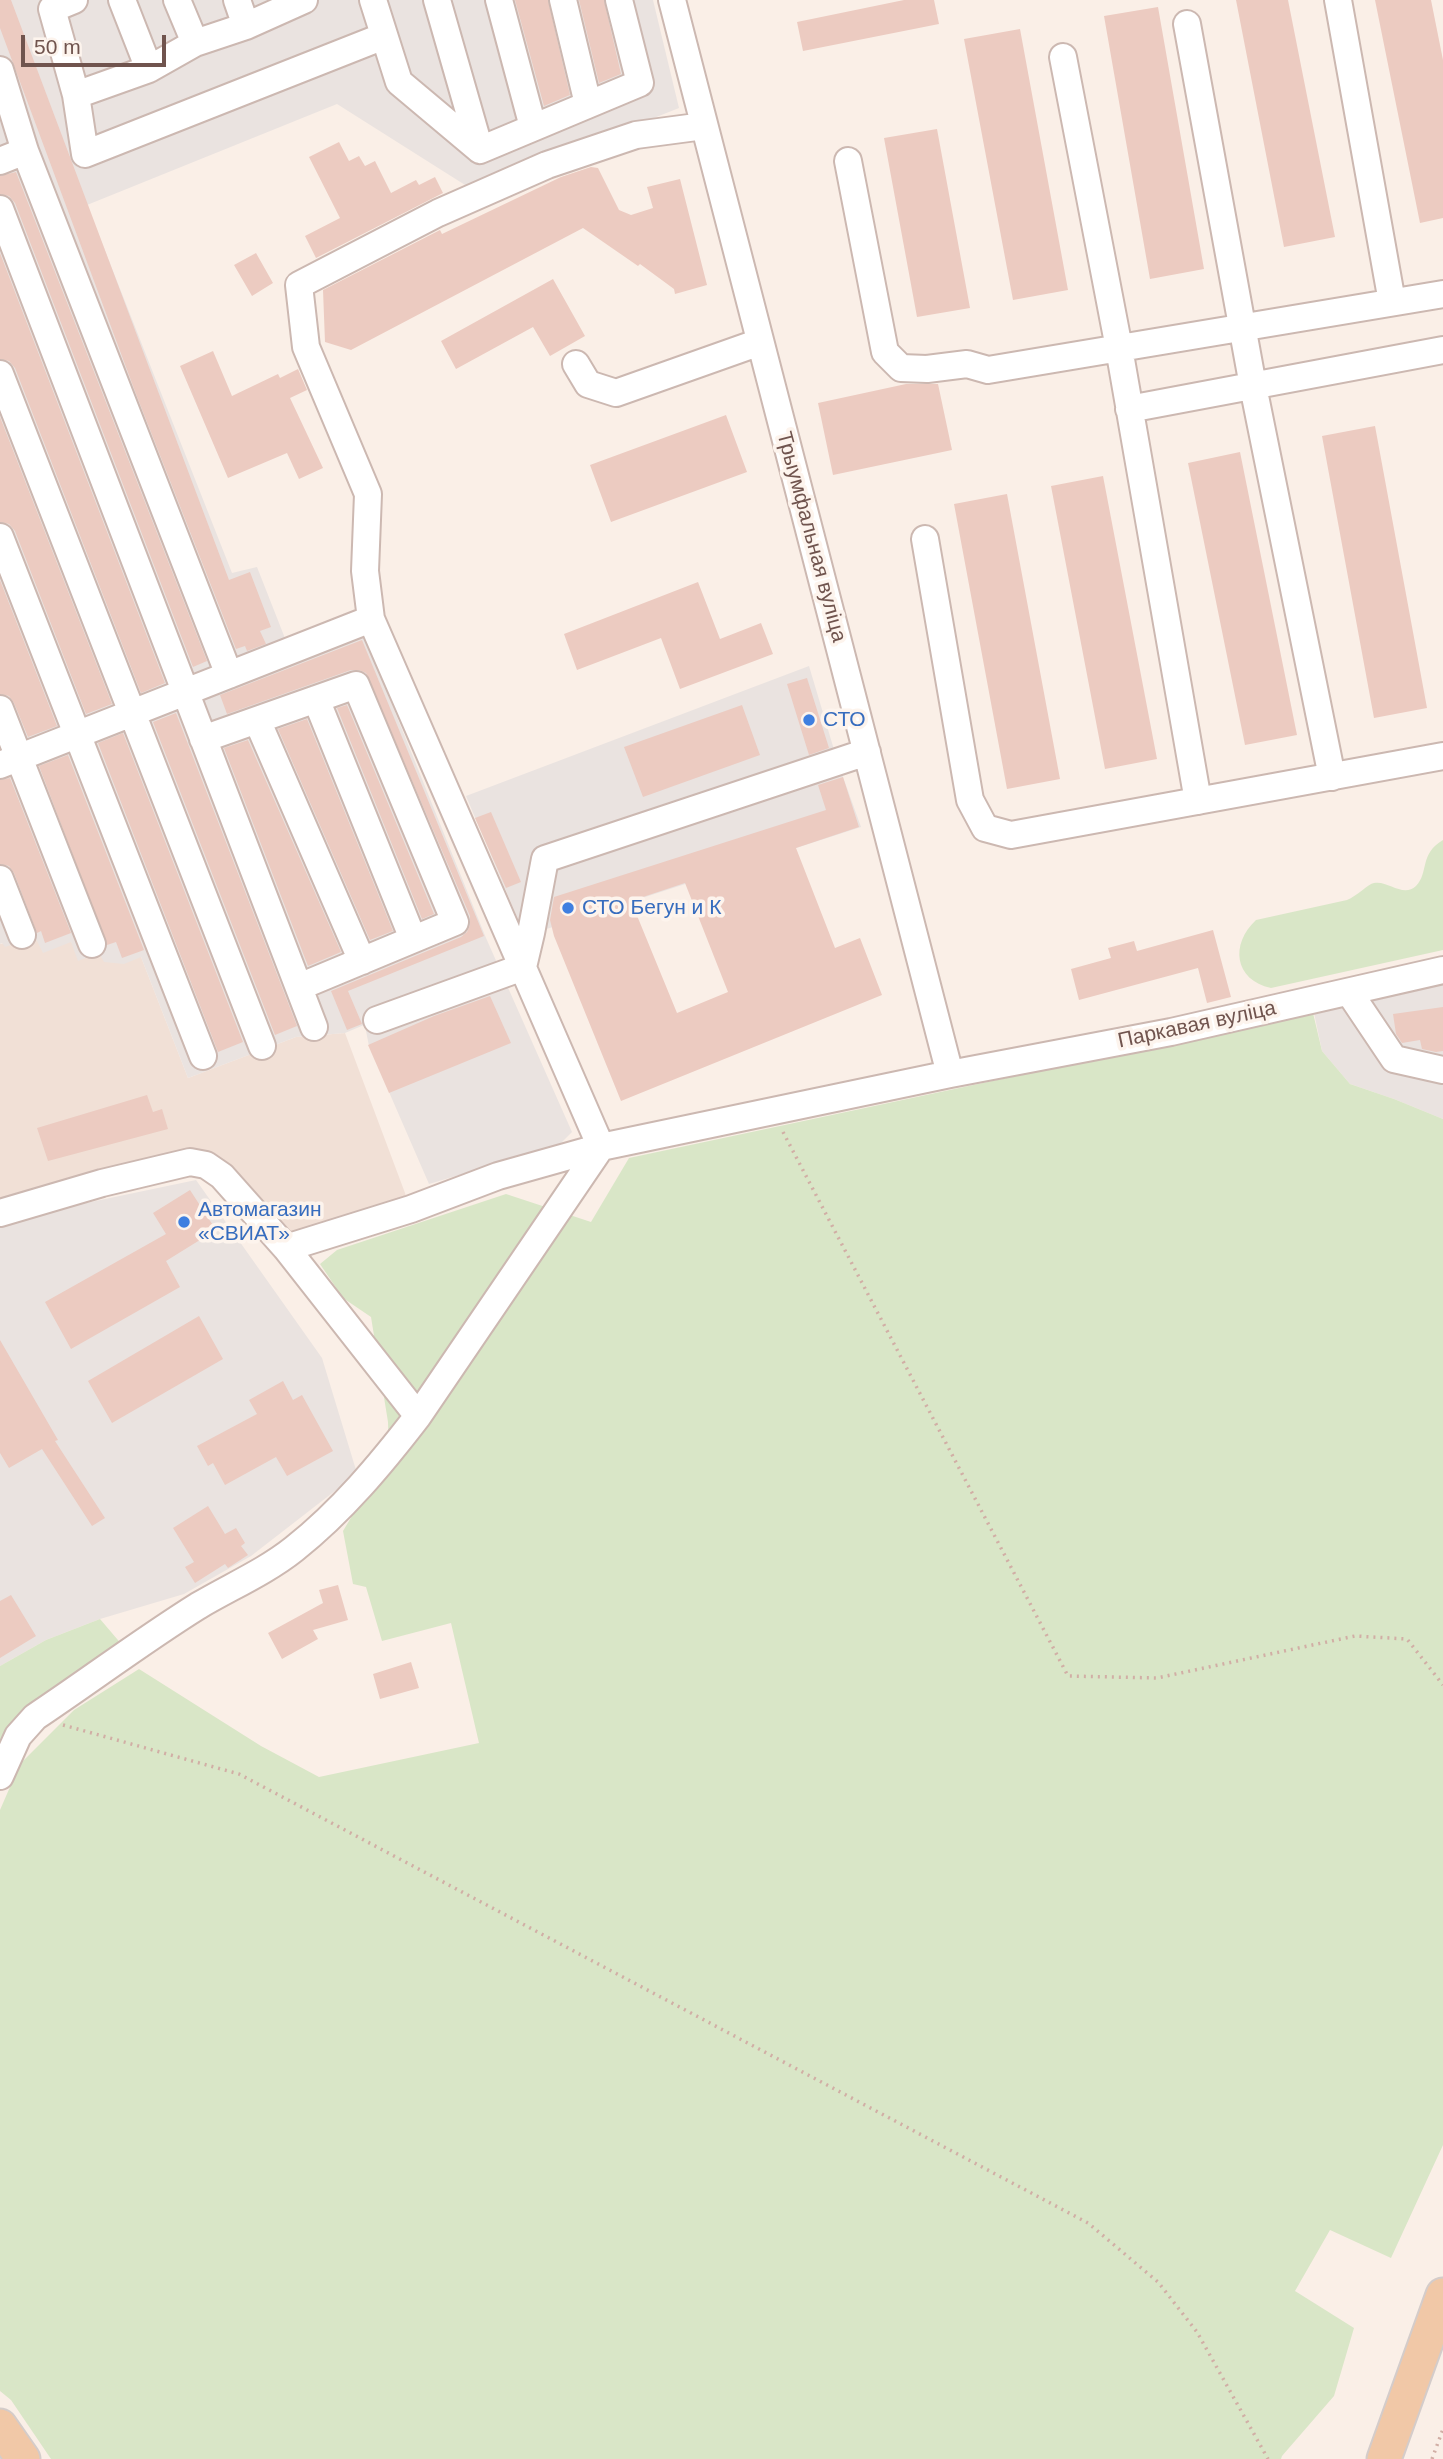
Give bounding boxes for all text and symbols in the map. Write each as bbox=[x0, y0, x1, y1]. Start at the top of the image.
scale bar bbox=[24, 21, 170, 65]
text: 50 m bbox=[34, 35, 81, 58]
street label: Трыумфальная вуліца bbox=[771, 429, 851, 645]
place label: СТО bbox=[823, 707, 866, 733]
marker: СТО bbox=[801, 712, 817, 728]
place label: СТО Бегун и К bbox=[582, 895, 721, 921]
marker: СТО Бегун и К bbox=[560, 900, 576, 916]
street label: Паркавая вуліца bbox=[1116, 996, 1278, 1054]
place label: Автомагазин «СВИАТ» bbox=[198, 1197, 321, 1247]
marker: Автомагазин «СВИАТ» bbox=[176, 1214, 192, 1230]

